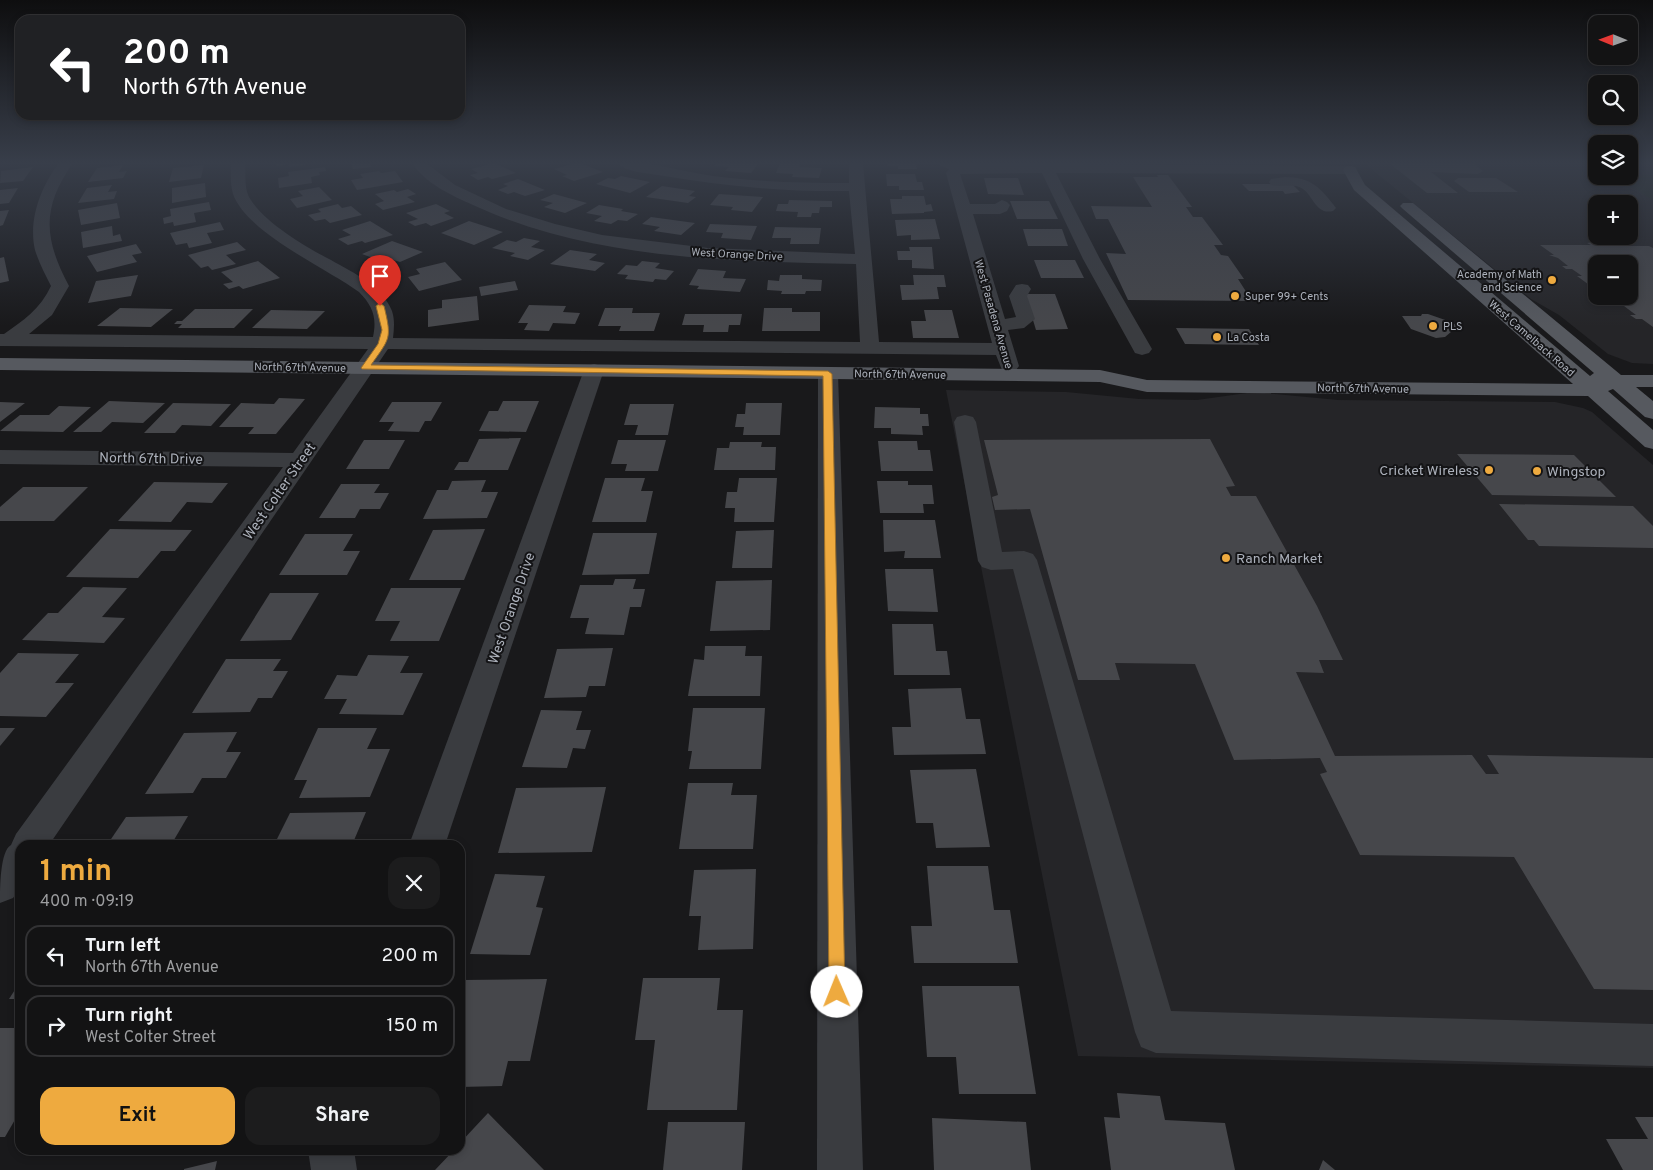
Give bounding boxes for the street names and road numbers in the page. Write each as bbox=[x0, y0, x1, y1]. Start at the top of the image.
street label: West Orange Drive bbox=[691, 246, 783, 264]
street label: West Pasadena Avenue bbox=[971, 258, 1015, 371]
street label: West Camelback Road bbox=[1485, 298, 1577, 380]
street label: North 67th Avenue bbox=[254, 360, 346, 376]
street label: North 67th Avenue bbox=[854, 367, 946, 383]
street label: North 67th Avenue bbox=[1317, 381, 1409, 397]
street label: West Colter Street bbox=[240, 440, 320, 544]
street label: North 67th Drive bbox=[99, 450, 203, 469]
street label: West Orange Drive bbox=[485, 551, 539, 666]

